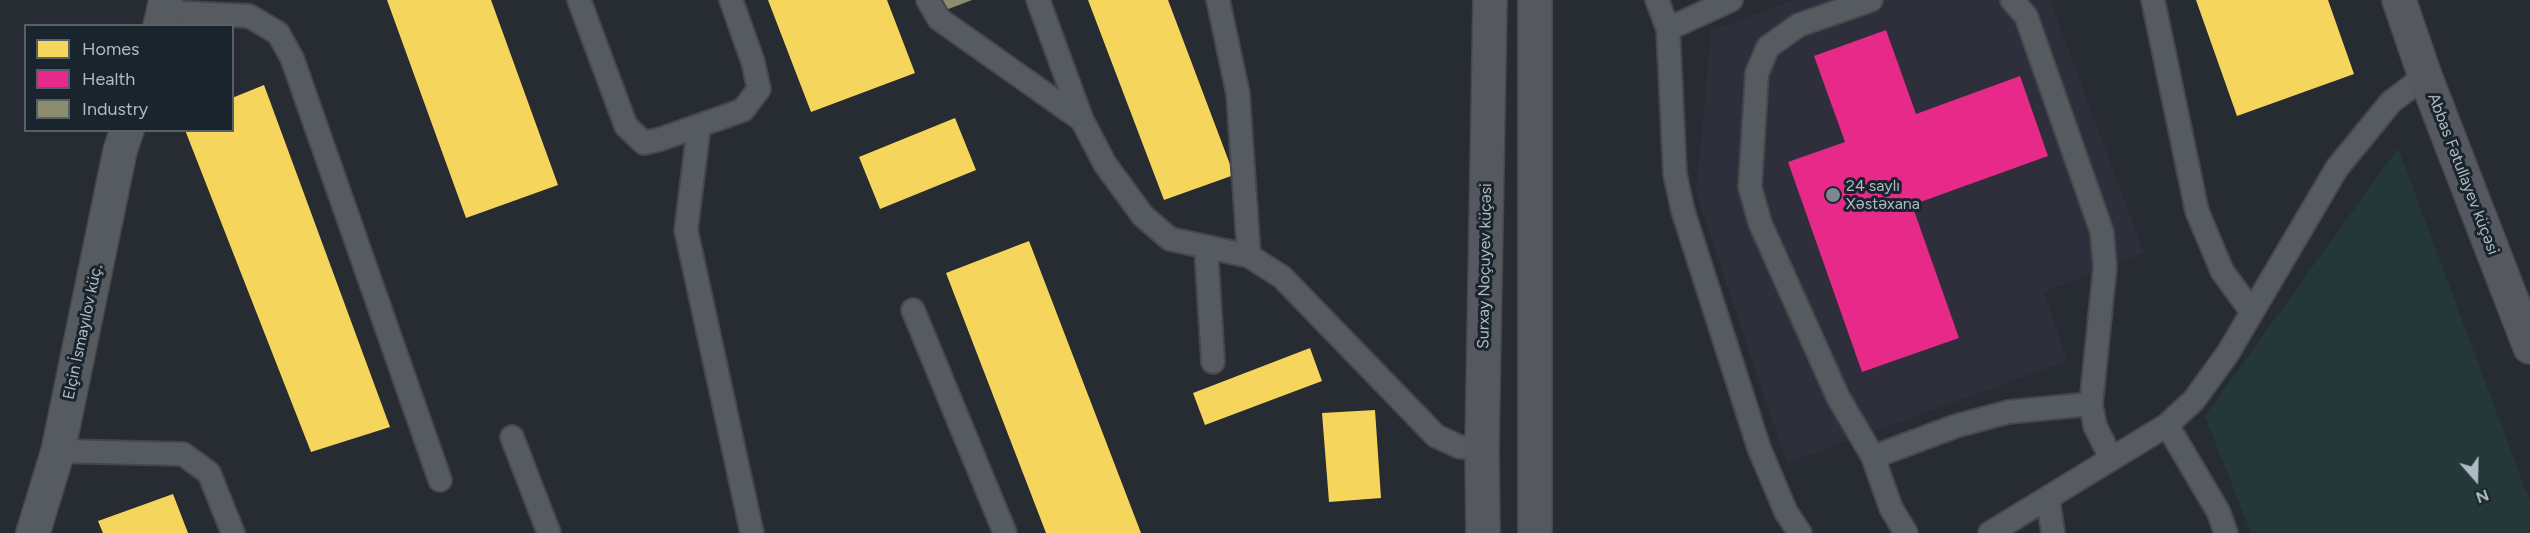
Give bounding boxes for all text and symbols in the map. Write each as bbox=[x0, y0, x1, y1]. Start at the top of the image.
legend bbox=[24, 24, 234, 132]
text: Homes bbox=[82, 38, 140, 60]
text: Health bbox=[82, 68, 135, 90]
street label: Abbas Fətullayev küçəsi bbox=[2423, 91, 2503, 257]
text: Industry bbox=[82, 98, 148, 120]
place label: 24 saylı Xəstəxana bbox=[1846, 176, 1920, 214]
street label: Surxay Noçuyev küçəsi bbox=[1474, 183, 1496, 349]
marker: 24 saylı Xəstəxana bbox=[1824, 186, 1842, 204]
street label: Elçin İsmayılov küç. bbox=[59, 263, 107, 401]
north arrow bbox=[2446, 449, 2506, 509]
text: N bbox=[2473, 485, 2491, 507]

